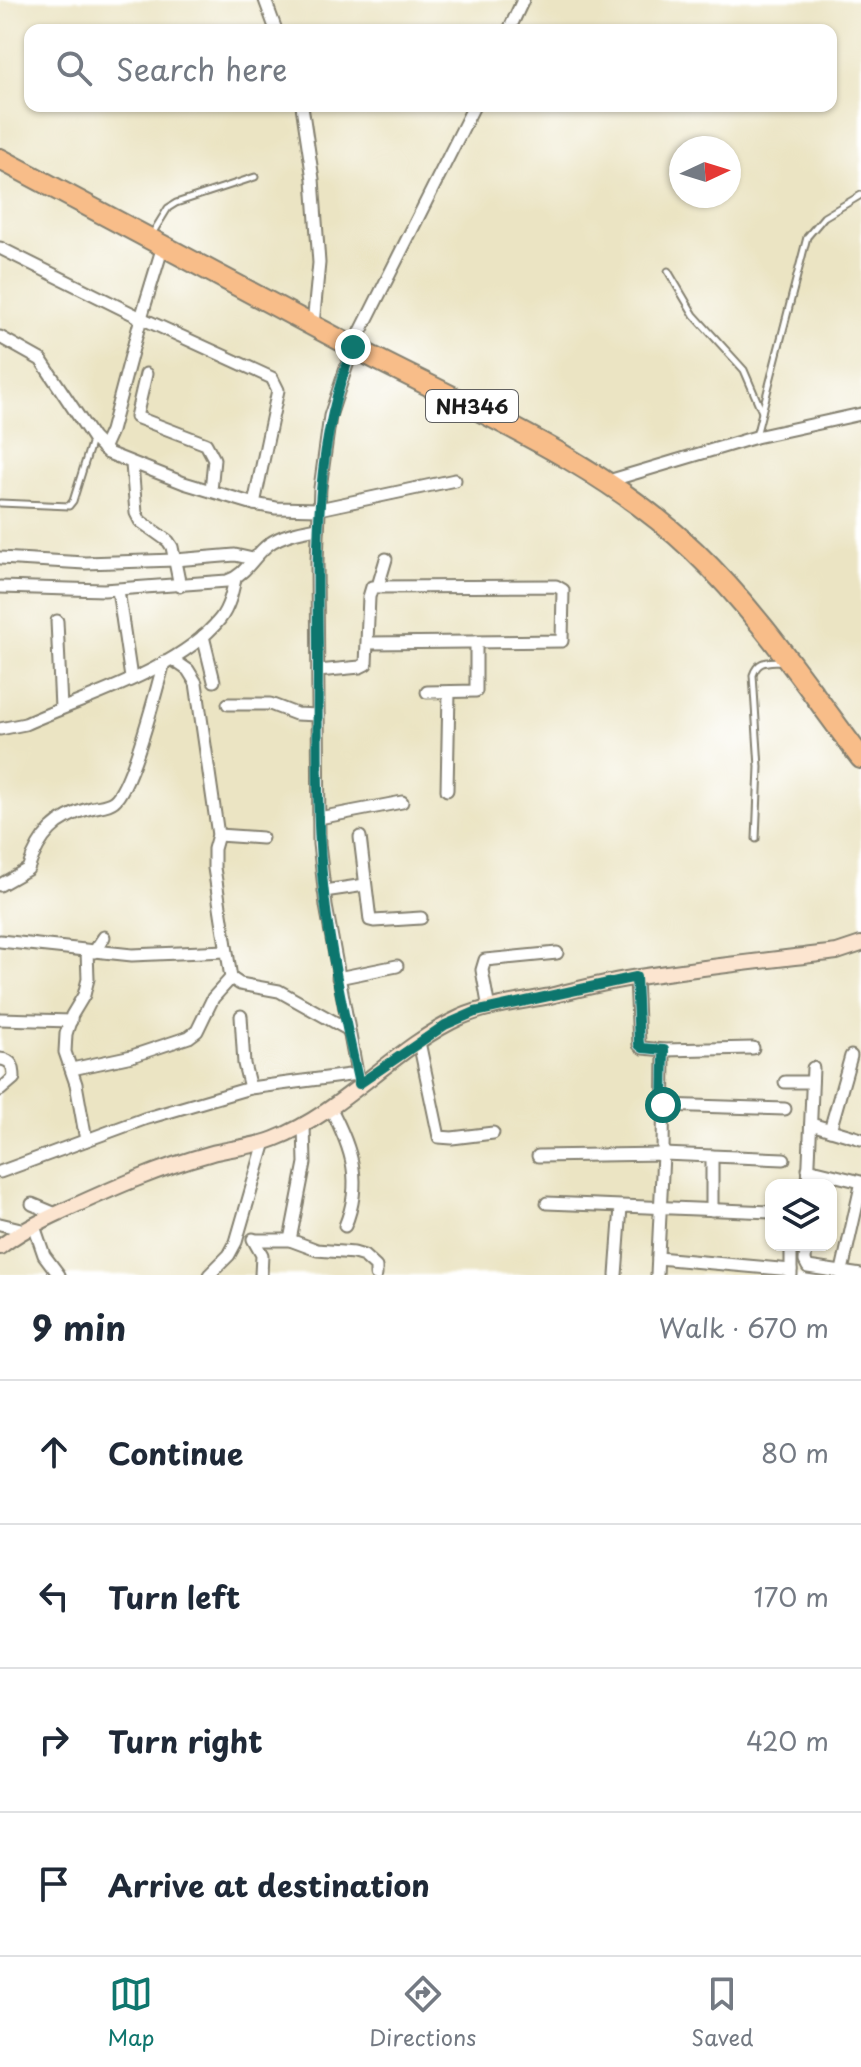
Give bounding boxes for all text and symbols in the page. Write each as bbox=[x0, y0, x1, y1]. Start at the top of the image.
search box bbox=[24, 24, 837, 112]
icon: search bbox=[52, 46, 96, 90]
text: Search here bbox=[116, 46, 288, 91]
north arrow bbox=[669, 136, 741, 208]
route end bbox=[335, 329, 371, 365]
road number: NH346 bbox=[426, 390, 518, 422]
route start bbox=[645, 1087, 681, 1123]
map controls bbox=[765, 1179, 837, 1251]
button: layers bbox=[765, 1179, 837, 1251]
text: 9 min bbox=[32, 1301, 126, 1353]
text: Walk · 670 m bbox=[659, 1308, 829, 1347]
icon: ahead bbox=[32, 1430, 76, 1474]
text: Continue bbox=[108, 1430, 243, 1475]
text: 80 m bbox=[761, 1433, 829, 1472]
icon: left bbox=[32, 1574, 76, 1618]
text: Turn left bbox=[108, 1574, 240, 1619]
text: 170 m bbox=[754, 1577, 829, 1616]
icon: right bbox=[32, 1718, 76, 1762]
text: Turn right bbox=[108, 1718, 263, 1763]
text: 420 m bbox=[746, 1721, 829, 1760]
icon: arrive bbox=[32, 1862, 76, 1906]
text: Arrive at destination bbox=[108, 1862, 430, 1907]
tab: Map bbox=[107, 1972, 154, 2053]
tab: Directions bbox=[369, 1972, 476, 2053]
tab: Saved bbox=[691, 1972, 754, 2053]

